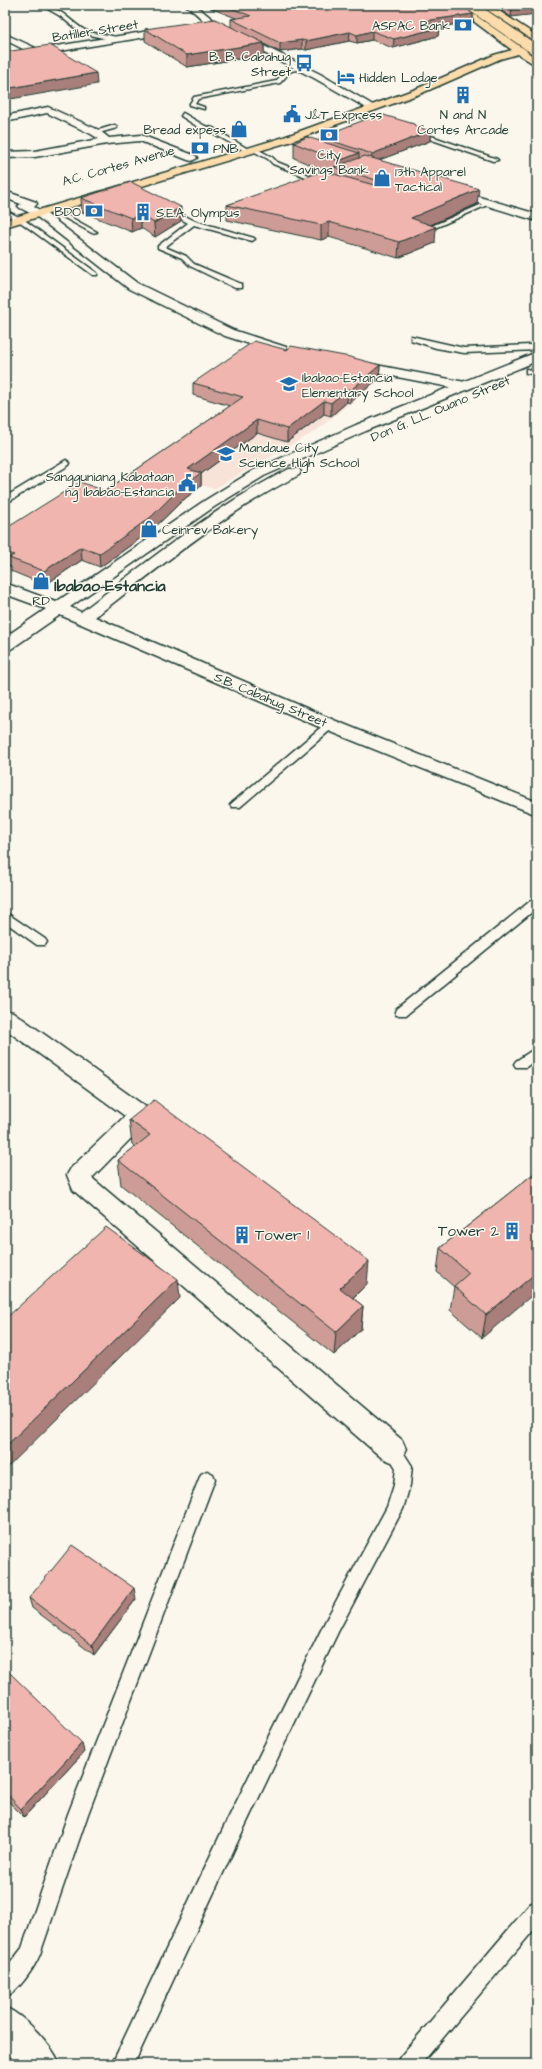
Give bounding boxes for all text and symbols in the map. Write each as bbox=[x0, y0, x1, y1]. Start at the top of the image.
street label: Batiller Street bbox=[51, 15, 140, 47]
bank icon: ASPAC Bank bbox=[453, 15, 473, 35]
place label: ASPAC Bank bbox=[372, 17, 450, 35]
place label: B. B. Cabahug Street bbox=[209, 48, 292, 81]
bus stop icon: B. B. Cabahug Street bbox=[294, 53, 314, 73]
hotel icon: Hidden Lodge bbox=[336, 67, 356, 87]
place label: Hidden Lodge bbox=[359, 69, 438, 88]
building icon: N and N Cortes Arcade bbox=[453, 85, 473, 105]
public building icon: J&T Express bbox=[282, 104, 302, 124]
place label: J&T Express bbox=[305, 106, 383, 124]
place label: N and N Cortes Arcade bbox=[417, 106, 509, 139]
shop icon: Bread expess bbox=[229, 119, 249, 139]
place label: Bread expess bbox=[144, 121, 226, 139]
bank icon: City Savings Bank bbox=[319, 125, 339, 145]
bank icon: PNB bbox=[190, 138, 210, 158]
place label: PNB bbox=[213, 140, 239, 158]
street label: A.C. Cortes Avenue bbox=[60, 141, 177, 191]
place label: City Savings Bank bbox=[290, 146, 368, 180]
place label: 13th Apparel Tactical bbox=[395, 163, 466, 196]
shop icon: 13th Apparel Tactical bbox=[372, 168, 392, 188]
bank icon: BDO bbox=[84, 201, 104, 221]
building icon: S.E.A. Olympus bbox=[133, 202, 153, 222]
place label: BDO bbox=[55, 203, 81, 221]
place label: S.E.A. Olympus bbox=[156, 204, 240, 223]
place label: Ibabao-Estancia Elementary School bbox=[302, 369, 414, 403]
street label: Don G. LL. Ouano Street bbox=[368, 371, 513, 446]
school or university icon: Ibabao-Estancia Elementary School bbox=[279, 374, 299, 394]
place label: Mandaue City Science High School bbox=[239, 439, 359, 473]
school or university icon: Mandaue City Science High School bbox=[216, 444, 236, 464]
place label: Sangguniang Kabataan ng Ibabao-Estancia bbox=[46, 468, 174, 502]
public building icon: Sangguniang Kabataan ng Ibabao-Estancia bbox=[177, 473, 197, 493]
shop icon: Ceinrev Bakery bbox=[139, 519, 159, 539]
place label: Ceinrev Bakery bbox=[162, 521, 258, 540]
shop icon: RD bbox=[31, 571, 51, 591]
district label: Ibabao-Estancia bbox=[54, 575, 167, 597]
place label: RD bbox=[32, 592, 50, 610]
street label: S.B. Cabahug Street bbox=[211, 668, 331, 733]
place label: Tower 2 bbox=[438, 1221, 499, 1242]
building icon: Tower 2 bbox=[502, 1221, 522, 1241]
building icon: Tower 1 bbox=[232, 1225, 252, 1245]
place label: Tower 1 bbox=[255, 1225, 309, 1246]

